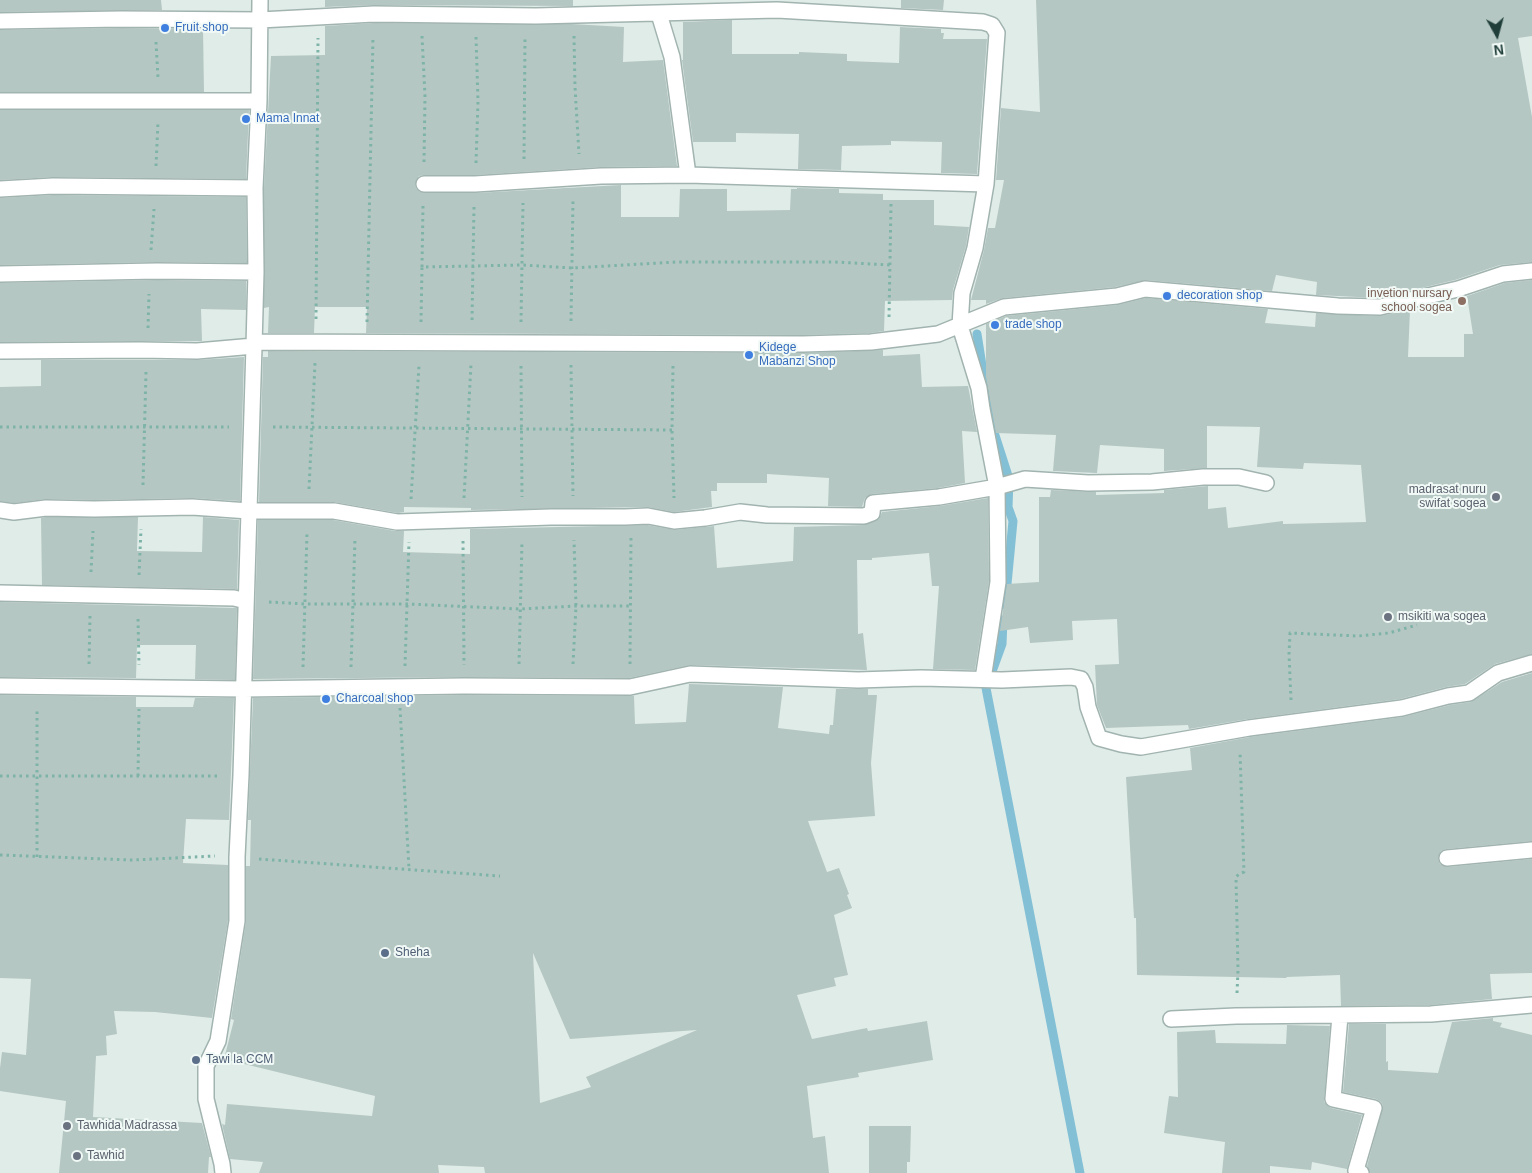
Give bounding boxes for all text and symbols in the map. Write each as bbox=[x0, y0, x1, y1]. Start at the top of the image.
north arrow bbox=[1472, 10, 1522, 60]
place label: Fruit shop bbox=[175, 21, 228, 35]
marker: Fruit shop bbox=[159, 22, 171, 34]
text: N bbox=[1493, 41, 1505, 58]
place label: Mama Innat bbox=[256, 112, 319, 126]
marker: Mama Innat bbox=[240, 113, 252, 125]
place label: invetion nursary school sogea bbox=[1367, 287, 1452, 315]
place label: decoration shop bbox=[1177, 289, 1262, 303]
marker: decoration shop bbox=[1161, 290, 1173, 302]
marker: invetion nursary school sogea bbox=[1456, 295, 1468, 307]
place label: trade shop bbox=[1005, 318, 1062, 332]
marker: trade shop bbox=[989, 319, 1001, 331]
place label: Kidege Mabanzi Shop bbox=[759, 341, 836, 369]
marker: Kidege Mabanzi Shop bbox=[743, 349, 755, 361]
place label: madrasat nuru swifat sogea bbox=[1409, 483, 1486, 511]
marker: madrasat nuru swifat sogea bbox=[1490, 491, 1502, 503]
place label: msikiti wa sogea bbox=[1398, 610, 1486, 624]
marker: msikiti wa sogea bbox=[1382, 611, 1394, 623]
place label: Charcoal shop bbox=[336, 692, 413, 706]
marker: Charcoal shop bbox=[320, 693, 332, 705]
place label: Sheha bbox=[395, 946, 430, 960]
marker: Sheha bbox=[379, 947, 391, 959]
place label: Tawi la CCM bbox=[206, 1053, 273, 1067]
marker: Tawi la CCM bbox=[190, 1054, 202, 1066]
place label: Tawhida Madrassa bbox=[77, 1119, 177, 1133]
marker: Tawhida Madrassa bbox=[61, 1120, 73, 1132]
place label: Tawhid bbox=[87, 1149, 124, 1163]
marker: Tawhid bbox=[71, 1150, 83, 1162]

